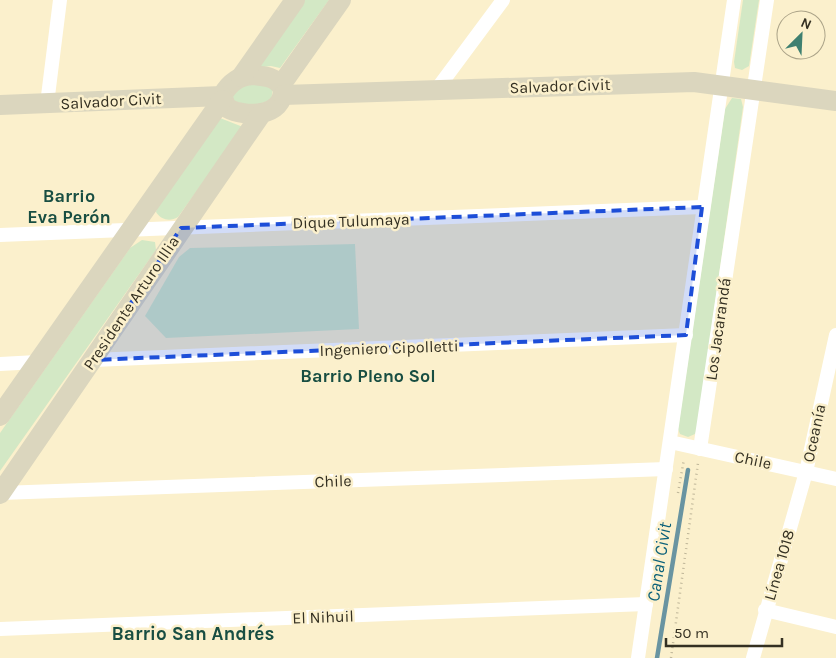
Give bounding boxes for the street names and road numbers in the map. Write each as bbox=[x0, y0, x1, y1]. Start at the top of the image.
street label: Salvador Civit bbox=[509, 75, 611, 97]
street label: Salvador Civit bbox=[60, 89, 162, 113]
street label: Dique Tulumaya bbox=[292, 209, 410, 233]
street label: Presidente Arturo Illia bbox=[79, 232, 183, 374]
street label: Los Jacarandá bbox=[701, 277, 735, 381]
street label: Ingeniero Cipolletti bbox=[319, 336, 459, 360]
street label: Oceanía bbox=[799, 402, 829, 464]
street label: Chile bbox=[733, 447, 773, 473]
street label: Chile bbox=[314, 471, 352, 491]
street label: Línea 1018 bbox=[760, 527, 798, 603]
street label: El Nihuil bbox=[292, 606, 354, 628]

